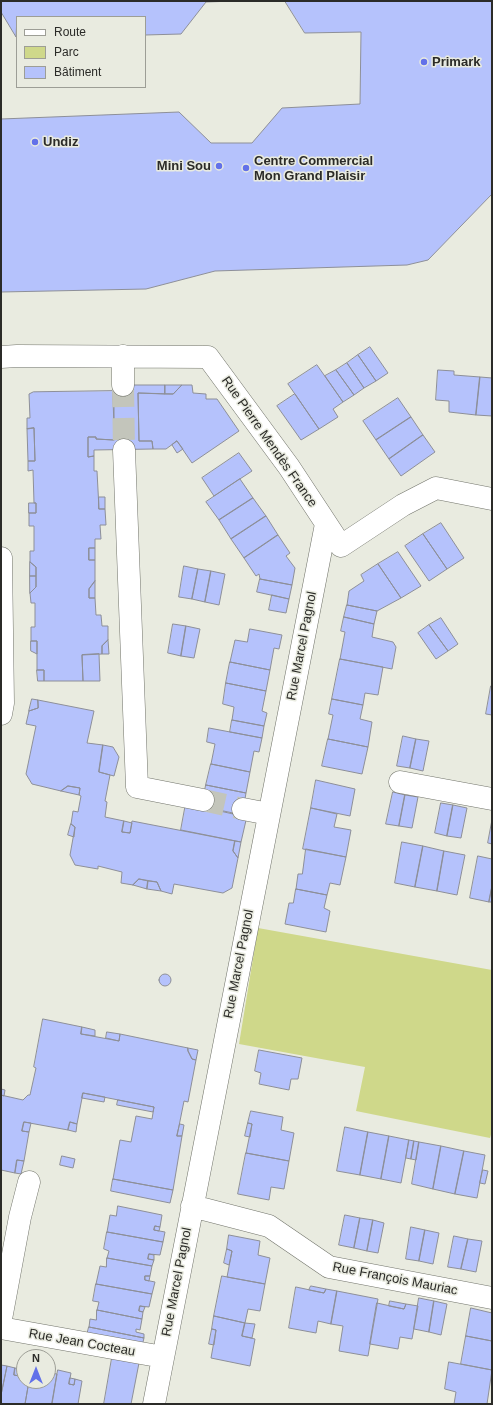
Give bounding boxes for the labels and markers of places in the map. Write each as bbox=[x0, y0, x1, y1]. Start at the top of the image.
place label: Primark bbox=[432, 54, 480, 70]
marker: Primark bbox=[419, 57, 429, 67]
place label: Undiz bbox=[43, 134, 78, 150]
marker: Undiz bbox=[30, 137, 40, 147]
place label: Centre Commercial Mon Grand Plaisir bbox=[254, 153, 373, 184]
place label: Mini Sou bbox=[157, 158, 211, 174]
marker: Mini Sou bbox=[214, 161, 224, 171]
marker: Centre Commercial Mon Grand Plaisir bbox=[241, 163, 251, 173]

